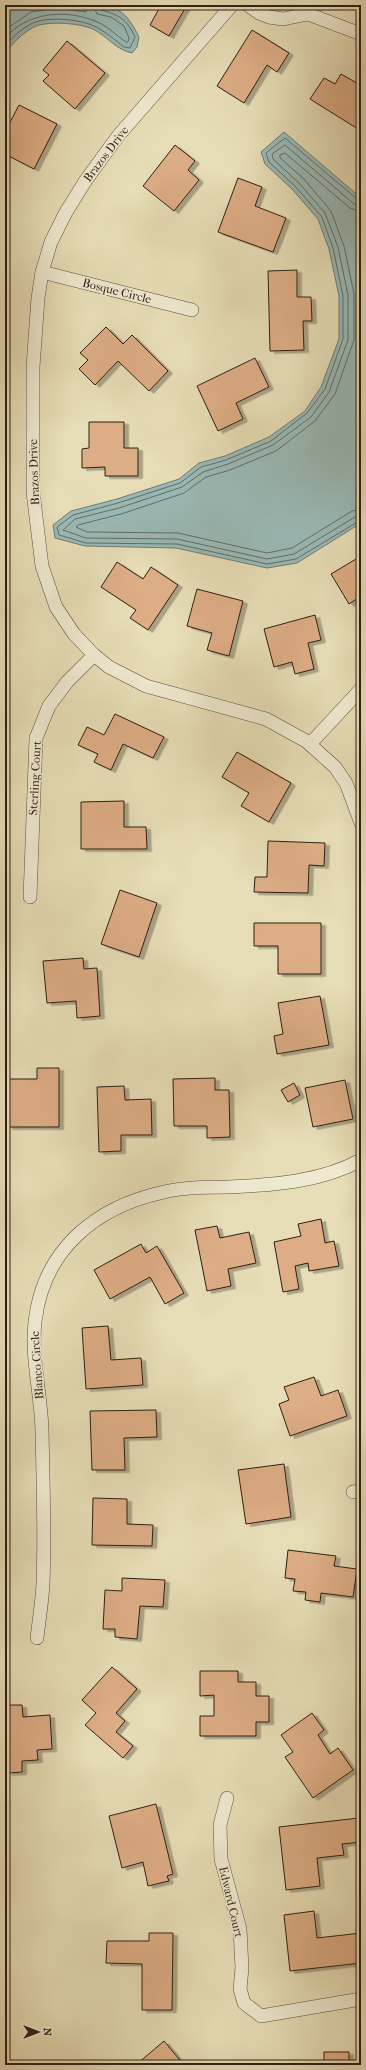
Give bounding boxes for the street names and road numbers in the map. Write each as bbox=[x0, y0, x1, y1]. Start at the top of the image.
street label: Brazos Drive bbox=[80, 123, 132, 185]
street label: Bosque Circle bbox=[81, 276, 153, 306]
street label: Brazos Drive bbox=[26, 439, 42, 505]
street label: Sterling Court bbox=[26, 740, 44, 816]
street label: Blanco Circle bbox=[28, 1330, 46, 1400]
street label: Edward Court bbox=[216, 1865, 246, 1940]

